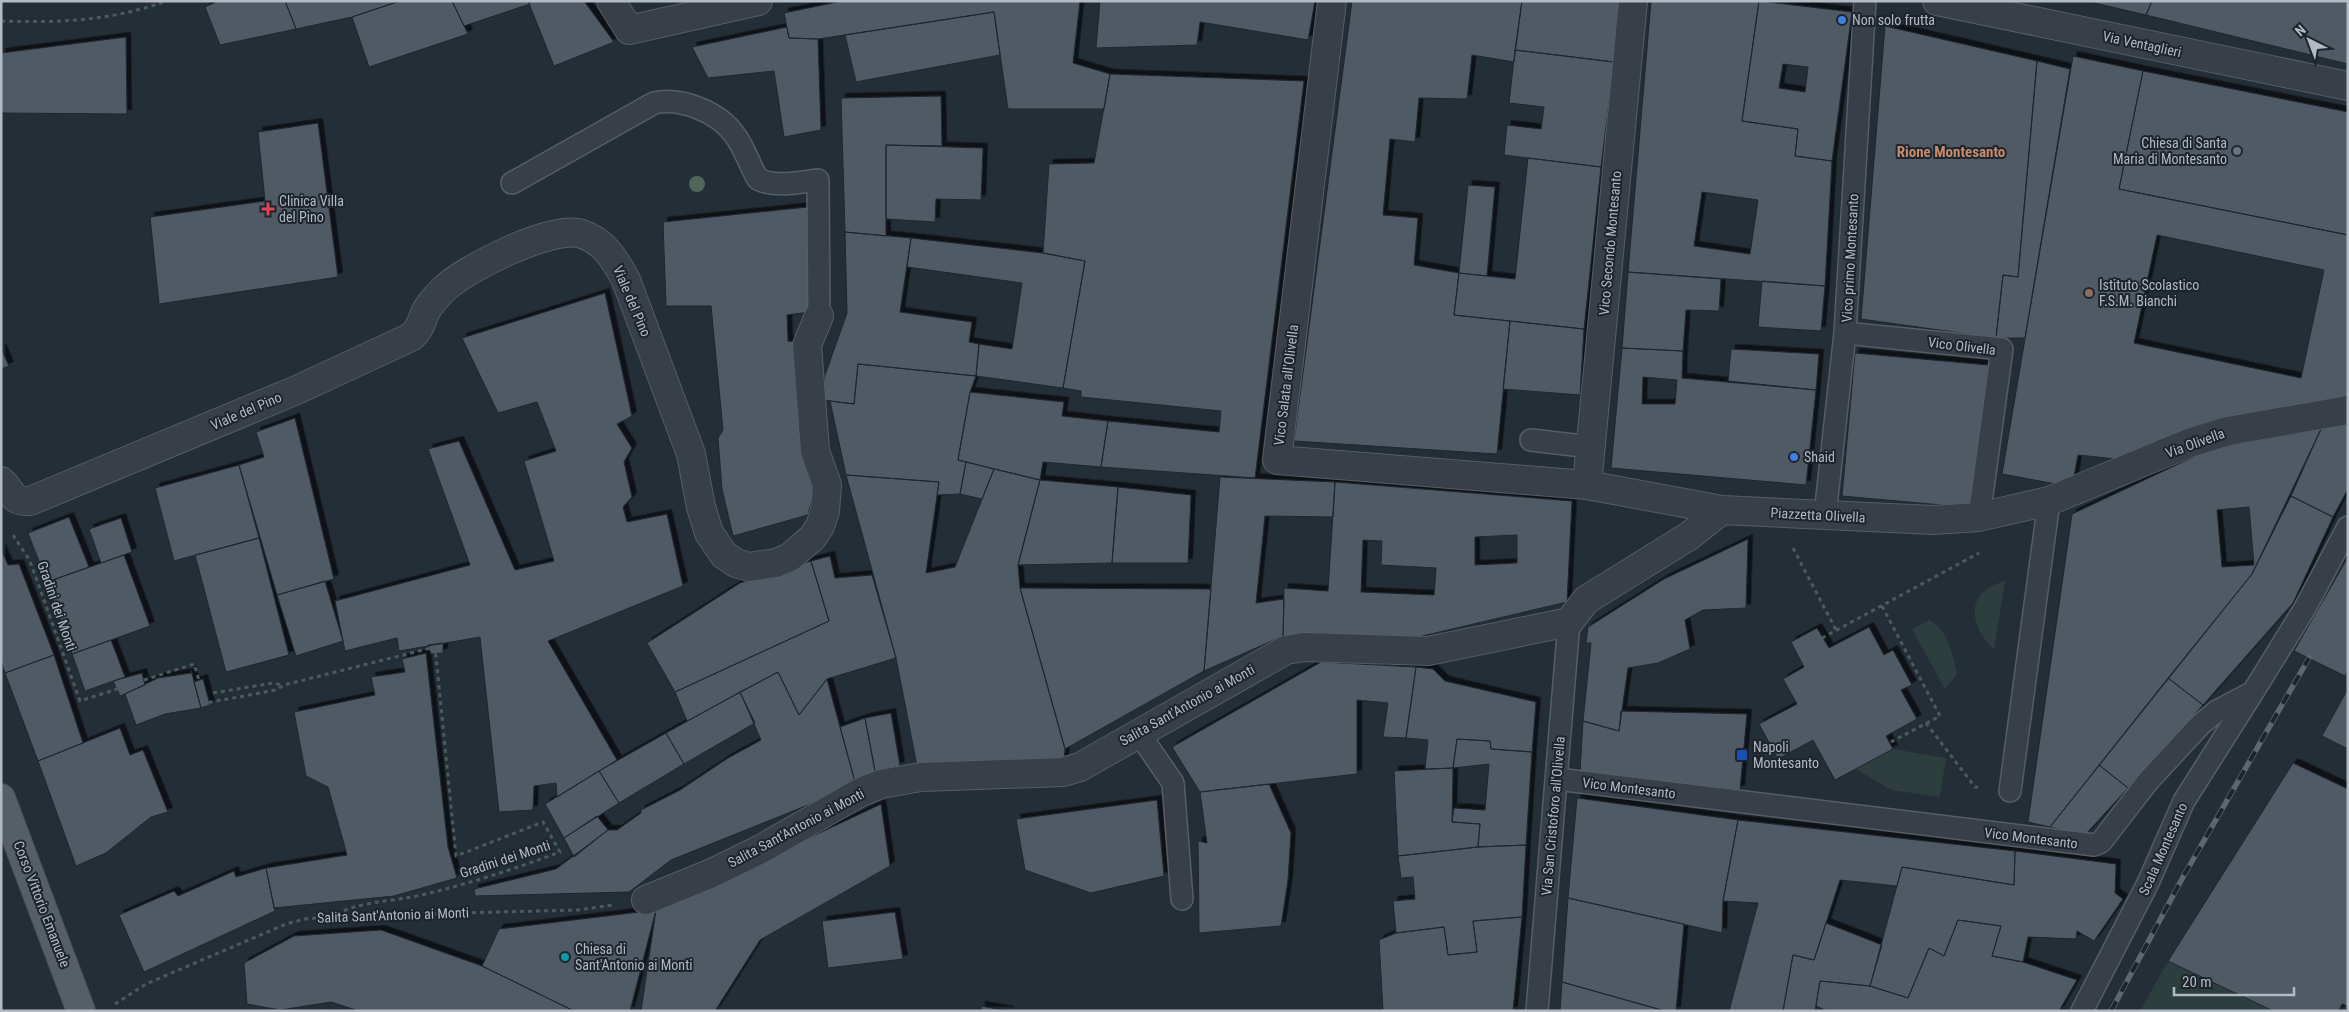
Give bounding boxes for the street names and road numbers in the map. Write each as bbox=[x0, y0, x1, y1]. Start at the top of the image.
street label: Via Ventaglieri bbox=[2101, 28, 2183, 60]
street label: Vico Secondo Montesanto bbox=[1596, 170, 1624, 316]
street label: Vico primo Montesanto bbox=[1839, 193, 1861, 323]
street label: Viale del Pino bbox=[610, 263, 654, 339]
street label: Vico Salata all'Olivella bbox=[1271, 324, 1301, 446]
street label: Vico Olivella bbox=[1927, 334, 1997, 358]
street label: Viale del Pino bbox=[208, 389, 284, 433]
street label: Via Olivella bbox=[2163, 425, 2227, 461]
street label: Piazzetta Olivella bbox=[1770, 505, 1866, 525]
street label: Gradini dei Monti bbox=[34, 559, 80, 653]
street label: Salita Sant'Antonio ai Monti bbox=[1117, 661, 1257, 749]
street label: Via San Cristoforo all'Olivella bbox=[1538, 736, 1568, 896]
street label: Vico Montesanto bbox=[1581, 774, 1677, 802]
street label: Salita Sant'Antonio ai Monti bbox=[725, 785, 867, 871]
street label: Scala Montesanto bbox=[2135, 800, 2191, 898]
street label: Vico Montesanto bbox=[1983, 824, 2079, 852]
street label: Gradini dei Monti bbox=[458, 837, 552, 881]
street label: Corso Vittorio Emanuele bbox=[11, 839, 74, 970]
street label: Salita Sant'Antonio ai Monti bbox=[317, 904, 469, 926]

